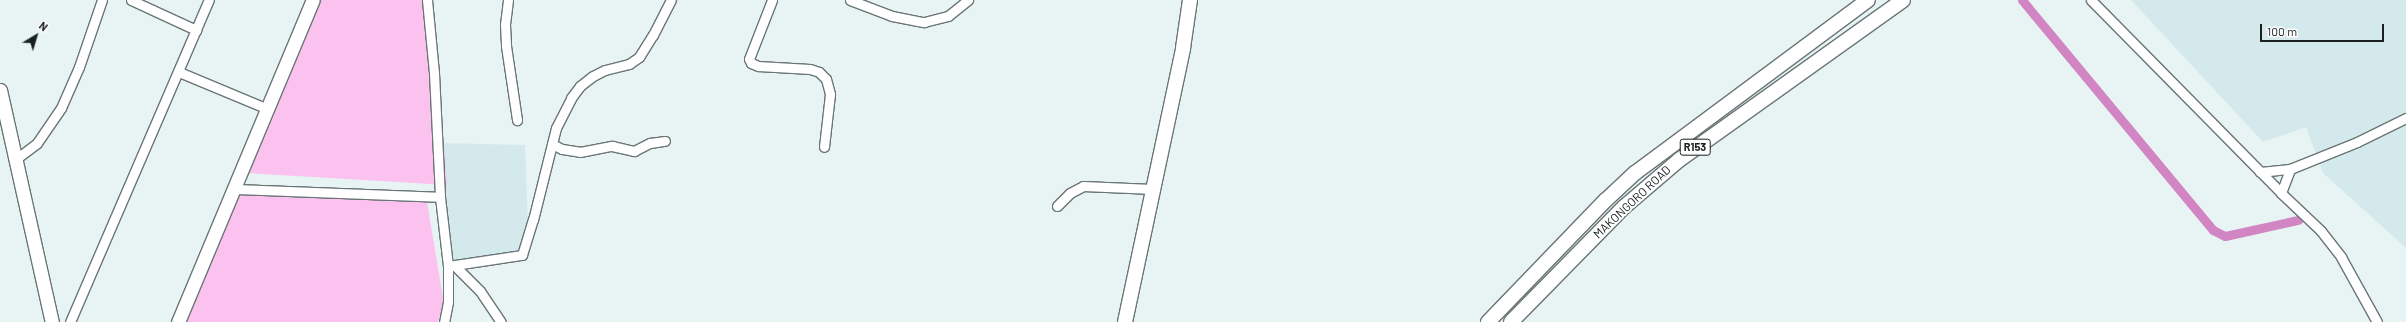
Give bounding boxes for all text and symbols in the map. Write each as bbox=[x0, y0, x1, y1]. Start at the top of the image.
north arrow bbox=[16, 16, 56, 56]
scale bar bbox=[2262, 16, 2386, 42]
text: N bbox=[37, 19, 51, 34]
text: 100 m bbox=[2267, 24, 2297, 38]
road number: R153 bbox=[1679, 138, 1711, 156]
street label: MAKONGORO ROAD bbox=[1590, 163, 1674, 241]

